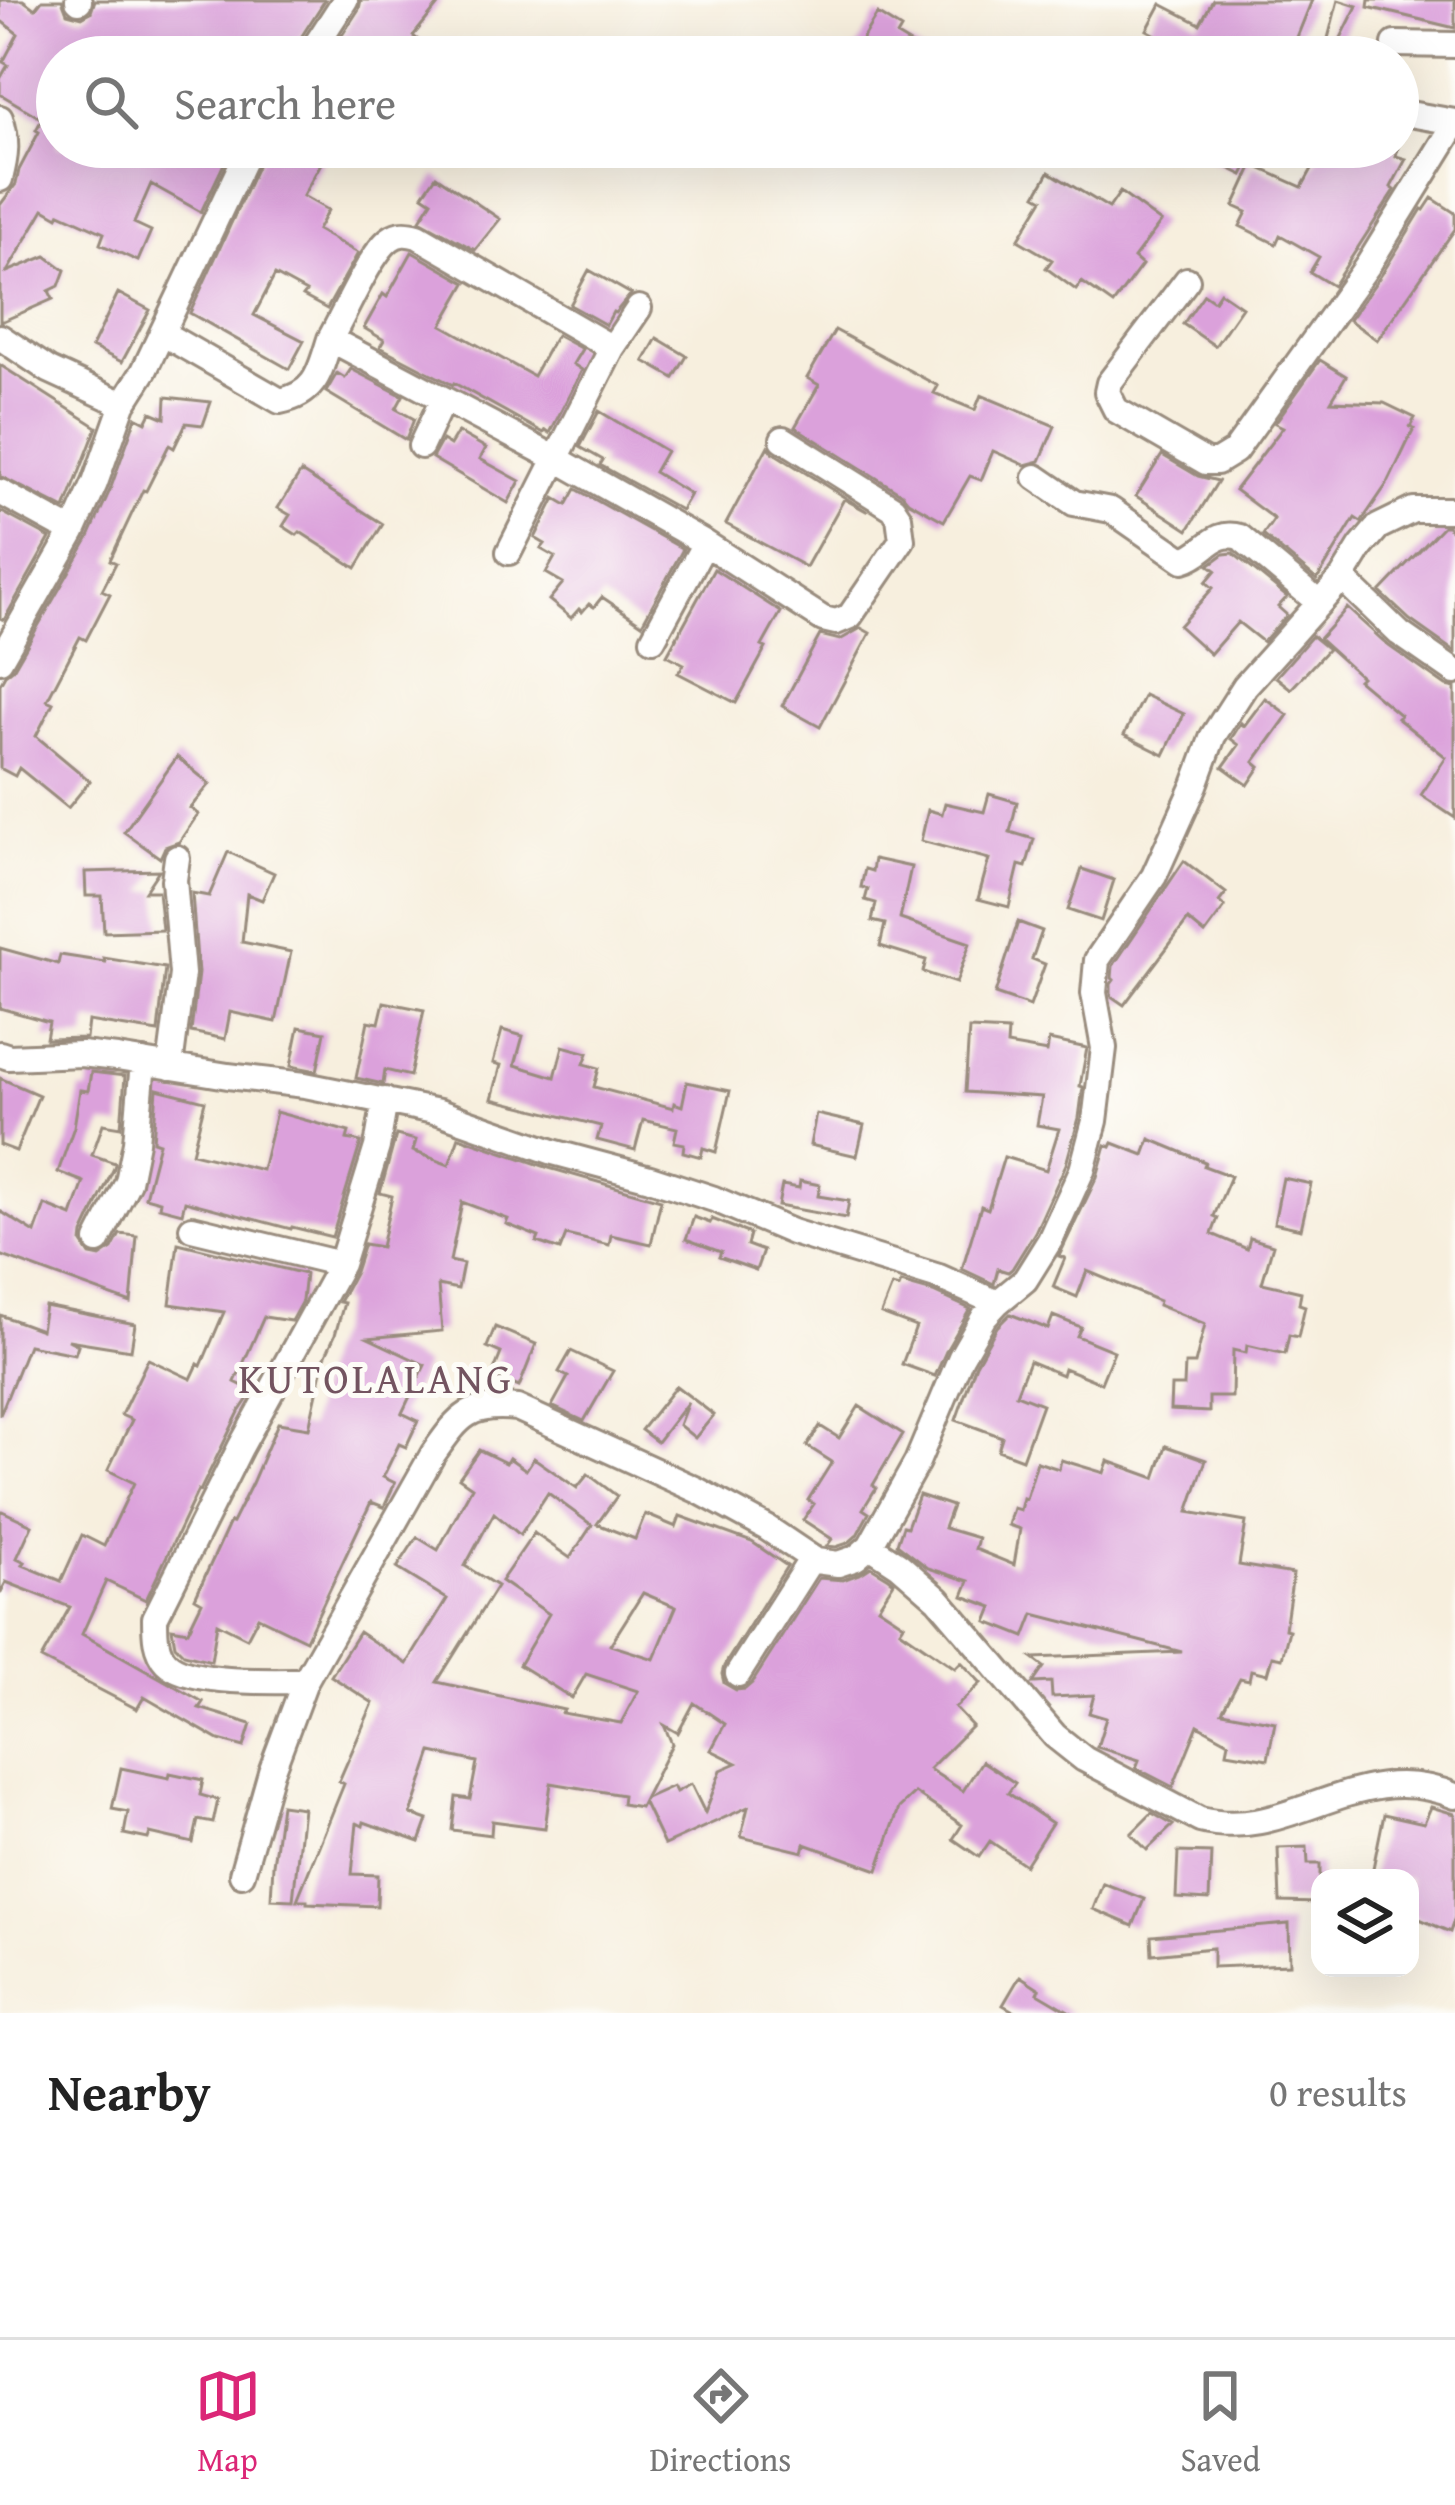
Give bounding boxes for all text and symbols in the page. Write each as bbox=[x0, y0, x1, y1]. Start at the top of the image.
search box bbox=[36, 36, 1419, 168]
icon: search bbox=[78, 69, 144, 135]
text: Search here bbox=[174, 70, 396, 135]
district label: KUTOLALANG bbox=[238, 1347, 514, 1408]
map controls bbox=[1311, 1869, 1419, 1977]
button: layers bbox=[1311, 1869, 1419, 1977]
text: Nearby bbox=[48, 2054, 211, 2129]
text: 0 results bbox=[1269, 2063, 1407, 2120]
tab: Map bbox=[195, 2363, 261, 2483]
tab: Directions bbox=[650, 2363, 791, 2483]
tab: Saved bbox=[1181, 2363, 1260, 2483]

